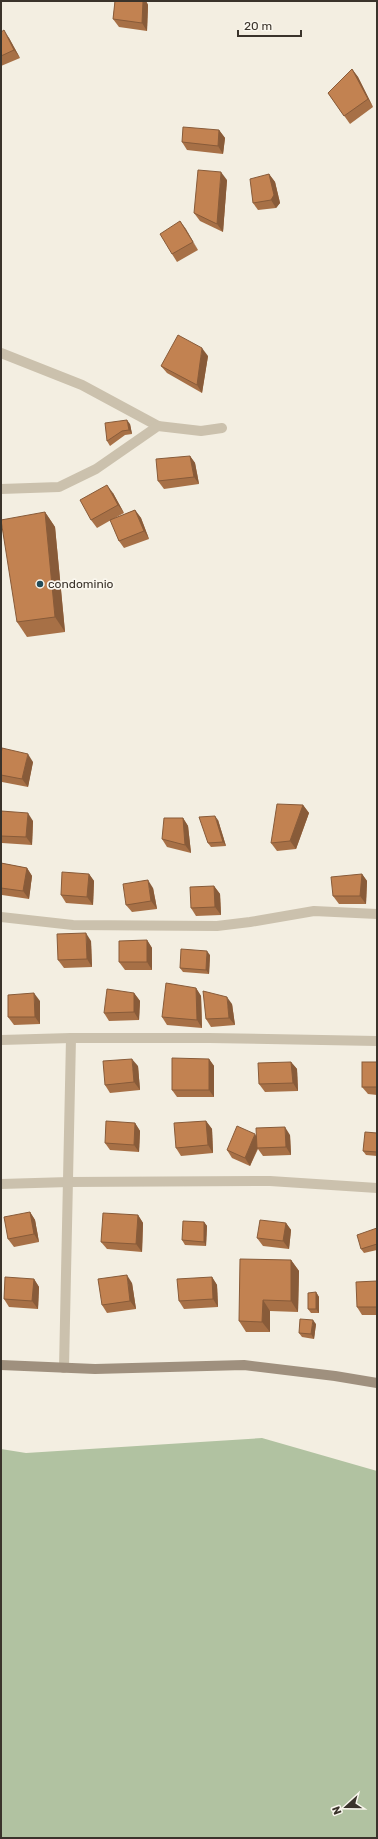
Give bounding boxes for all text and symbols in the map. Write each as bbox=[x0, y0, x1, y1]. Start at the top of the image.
scale bar bbox=[238, 12, 301, 38]
text: 20 m bbox=[244, 19, 272, 33]
place label: condominio bbox=[48, 577, 114, 591]
marker: condominio bbox=[35, 579, 45, 589]
north arrow bbox=[326, 1787, 366, 1827]
text: N bbox=[330, 1804, 345, 1816]

